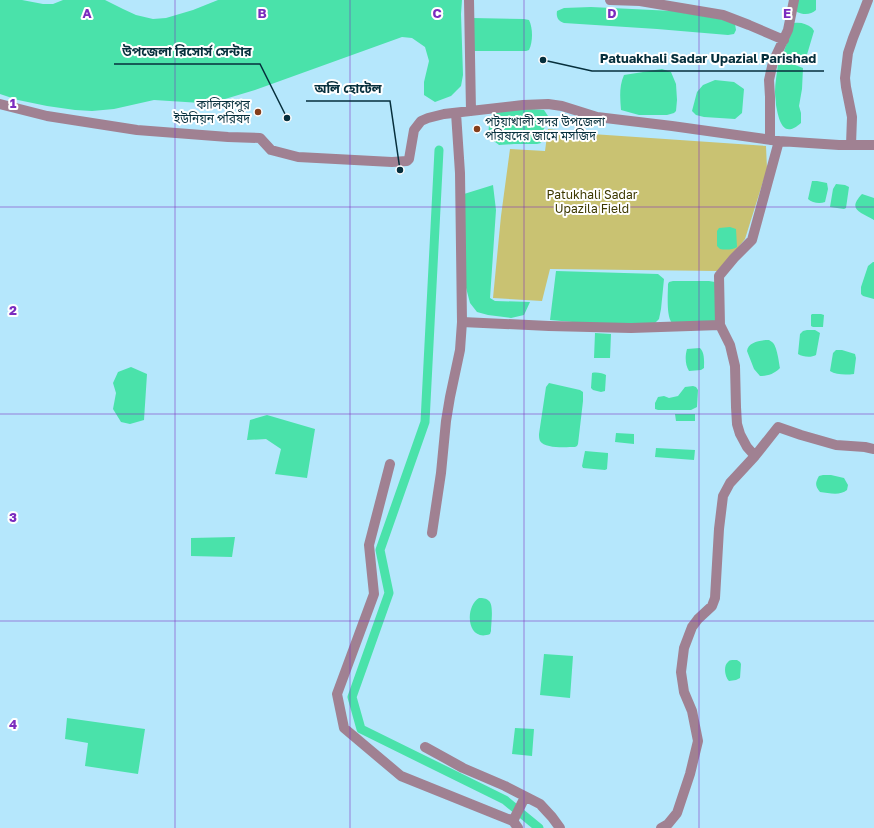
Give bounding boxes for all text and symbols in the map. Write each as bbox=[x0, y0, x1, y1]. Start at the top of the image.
text: A bbox=[82, 5, 92, 21]
text: B bbox=[257, 5, 267, 21]
text: C bbox=[432, 5, 442, 21]
text: D bbox=[607, 5, 617, 21]
text: E bbox=[783, 5, 791, 21]
callout: উপজেলা রিসোর্স সেন্টার bbox=[114, 39, 260, 64]
text: উপজেলা রিসোর্স সেন্টার bbox=[121, 43, 252, 59]
callout: Patuakhali Sadar Upazial Parishad bbox=[592, 46, 824, 71]
text: Patuakhali Sadar Upazial Parishad bbox=[600, 50, 816, 66]
callout: অলি হোটেল bbox=[306, 76, 390, 101]
text: অলি হোটেল bbox=[313, 80, 382, 96]
text: 1 bbox=[10, 95, 17, 111]
place label: কালিকাপুর ইউনিয়ন পরিষদ bbox=[173, 97, 251, 126]
marker: কালিকাপুর ইউনিয়ন পরিষদ bbox=[253, 107, 263, 117]
place label: পটুয়াখালী সদর উপজেলা পরিষদের জামে মসজিদ bbox=[485, 114, 606, 143]
marker: পটুয়াখালী সদর উপজেলা পরিষদের জামে মসজিদ bbox=[472, 124, 482, 134]
park label: Patukhali Sadar Upazila Field bbox=[547, 187, 638, 216]
text: 2 bbox=[9, 302, 17, 318]
text: 3 bbox=[9, 509, 17, 525]
text: 4 bbox=[9, 716, 17, 732]

